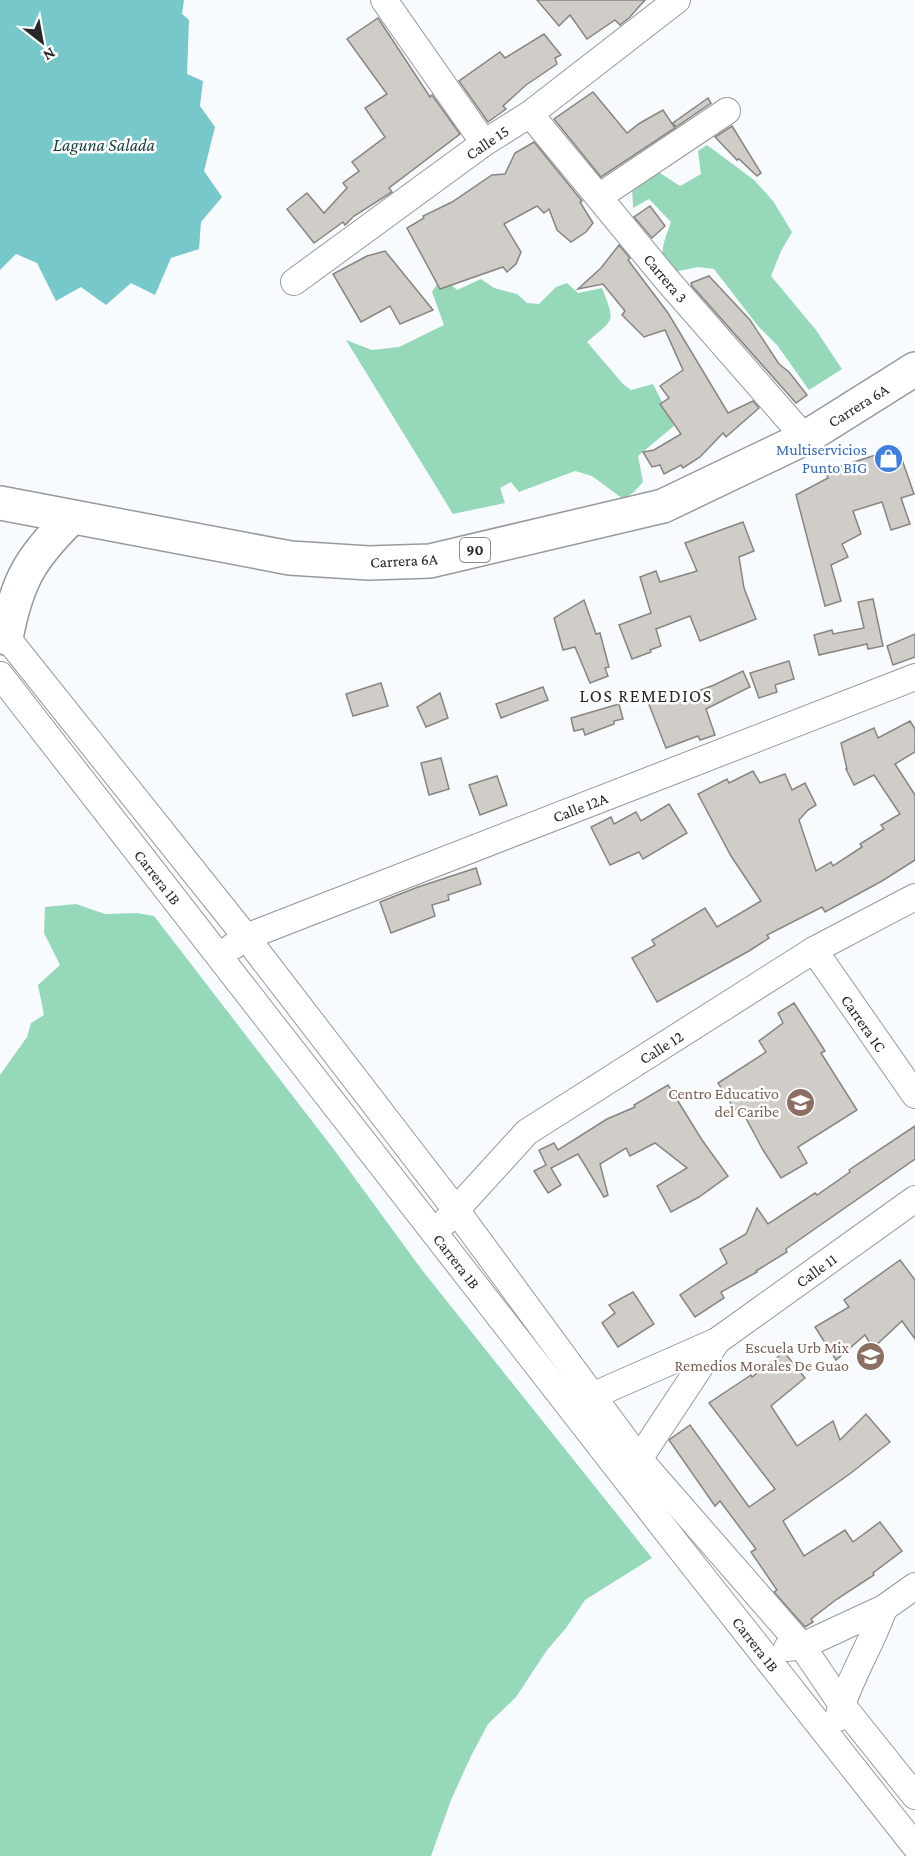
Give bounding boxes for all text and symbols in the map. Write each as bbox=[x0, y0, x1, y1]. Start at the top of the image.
north arrow bbox=[12, 12, 72, 72]
text: N bbox=[40, 44, 59, 65]
street label: Calle 15 bbox=[463, 122, 512, 163]
water label: Laguna Salada bbox=[53, 135, 156, 155]
street label: Carrera 3 bbox=[640, 251, 691, 306]
street label: Carrera 6A bbox=[825, 380, 892, 431]
place label: Multiservicios Punto BIG bbox=[776, 441, 867, 476]
shop icon: Multiservicios Punto BIG bbox=[872, 442, 904, 474]
road number: 90 bbox=[460, 538, 490, 562]
street label: Carrera 6A bbox=[370, 550, 439, 571]
district label: LOS REMEDIOS bbox=[579, 686, 713, 706]
street label: Calle 12A bbox=[550, 789, 611, 826]
street label: Carrera 1B bbox=[131, 847, 184, 908]
street label: Carrera 1C bbox=[838, 992, 889, 1055]
street label: Calle 12 bbox=[636, 1027, 687, 1067]
place label: Centro Educativo del Caribe bbox=[668, 1085, 779, 1120]
school or university icon: Centro Educativo del Caribe bbox=[784, 1086, 816, 1118]
street label: Carrera 1B bbox=[430, 1231, 483, 1292]
street label: Calle 11 bbox=[793, 1250, 840, 1291]
place label: Escuela Urb Mix Remedios Morales De Guao bbox=[674, 1339, 849, 1374]
school or university icon: Escuela Urb Mix Remedios Morales De Guao bbox=[854, 1340, 886, 1372]
street label: Carrera 1B bbox=[729, 1614, 782, 1675]

